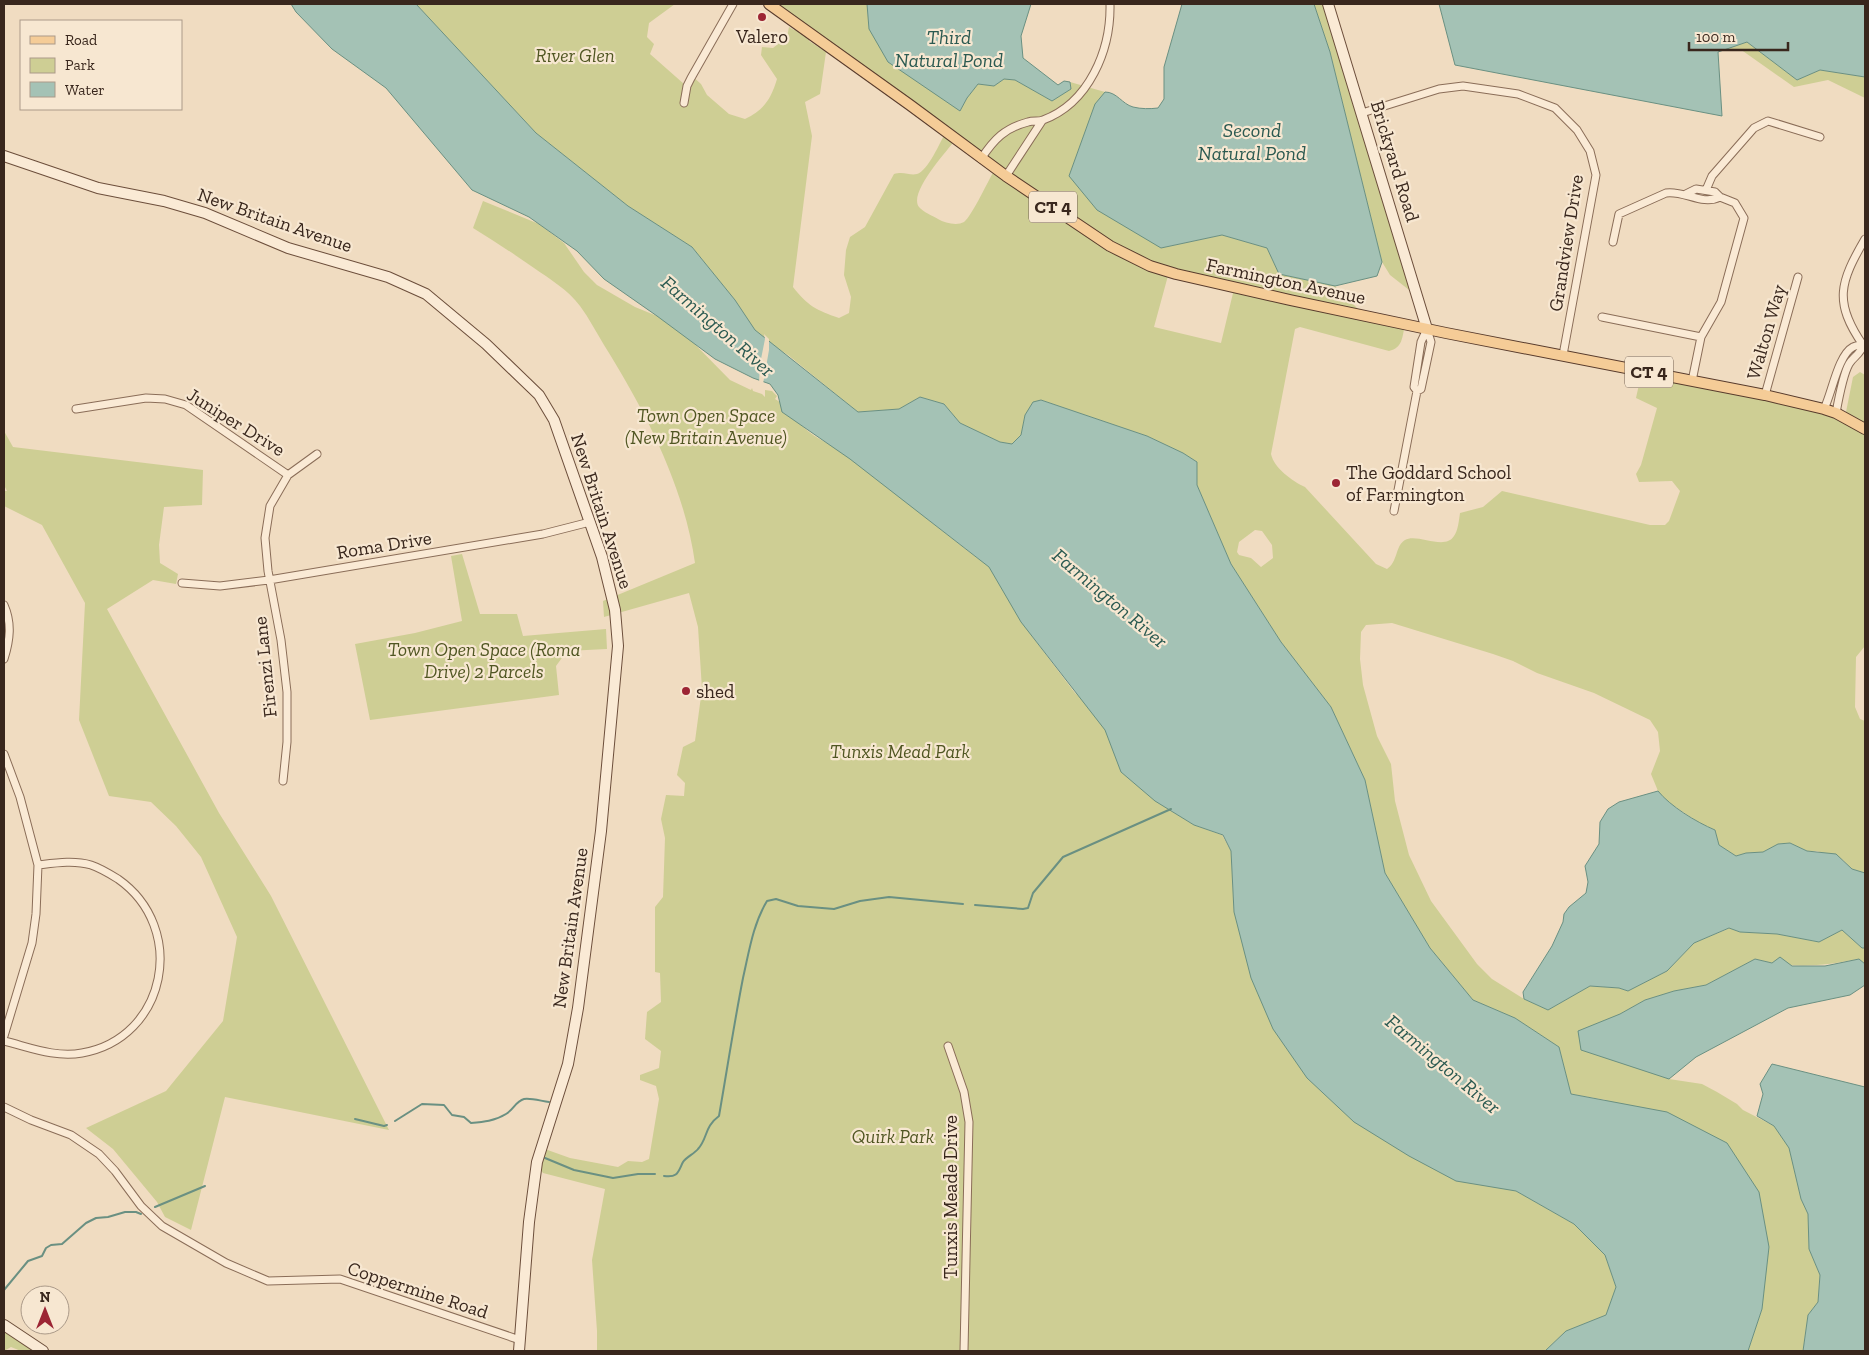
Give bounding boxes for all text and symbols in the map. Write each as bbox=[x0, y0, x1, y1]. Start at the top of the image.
marker: Valero bbox=[756, 11, 768, 23]
legend bbox=[20, 20, 182, 110]
scale bar bbox=[1689, 20, 1788, 52]
place label: Valero bbox=[735, 25, 788, 48]
water label: Third Natural Pond bbox=[895, 25, 1003, 72]
text: 100 m bbox=[1696, 28, 1735, 46]
text: Road bbox=[65, 31, 98, 49]
park label: River Glen bbox=[535, 44, 615, 67]
text: Park bbox=[65, 56, 95, 74]
text: Water bbox=[65, 81, 105, 99]
street label: Brickyard Road bbox=[1366, 97, 1425, 225]
water label: Second Natural Pond bbox=[1198, 118, 1306, 165]
street label: Grandview Drive bbox=[1544, 173, 1588, 313]
street label: New Britain Avenue bbox=[195, 183, 355, 257]
road number: CT 4 bbox=[1029, 192, 1077, 222]
street label: Farmington Avenue bbox=[1204, 253, 1368, 309]
water label: Farmington River bbox=[657, 270, 780, 382]
street label: Walton Way bbox=[1741, 282, 1791, 382]
road number: CT 4 bbox=[1625, 357, 1673, 388]
street label: Juniper Drive bbox=[183, 383, 289, 461]
park label: Town Open Space (New Britain Avenue) bbox=[625, 404, 787, 449]
street label: New Britain Avenue bbox=[566, 430, 638, 592]
place label: The Goddard School of Farmington bbox=[1346, 461, 1511, 506]
marker: The Goddard School of Farmington bbox=[1330, 477, 1342, 489]
street label: Roma Drive bbox=[335, 526, 433, 564]
water label: Farmington River bbox=[1048, 543, 1172, 653]
street label: Firenzi Lane bbox=[248, 615, 282, 719]
park label: Town Open Space (Roma Drive) 2 Parcels bbox=[388, 638, 580, 683]
place label: shed bbox=[696, 680, 735, 703]
marker: shed bbox=[680, 685, 692, 697]
park label: Tunxis Mead Park bbox=[830, 740, 970, 763]
street label: New Britain Avenue bbox=[547, 846, 593, 1010]
water label: Farmington River bbox=[1381, 1009, 1505, 1119]
street label: Tunxis Meade Drive bbox=[939, 1115, 962, 1279]
park label: Quirk Park bbox=[852, 1125, 934, 1148]
street label: Coppermine Road bbox=[345, 1256, 492, 1324]
north arrow bbox=[20, 1285, 70, 1335]
text: N bbox=[40, 1289, 51, 1306]

